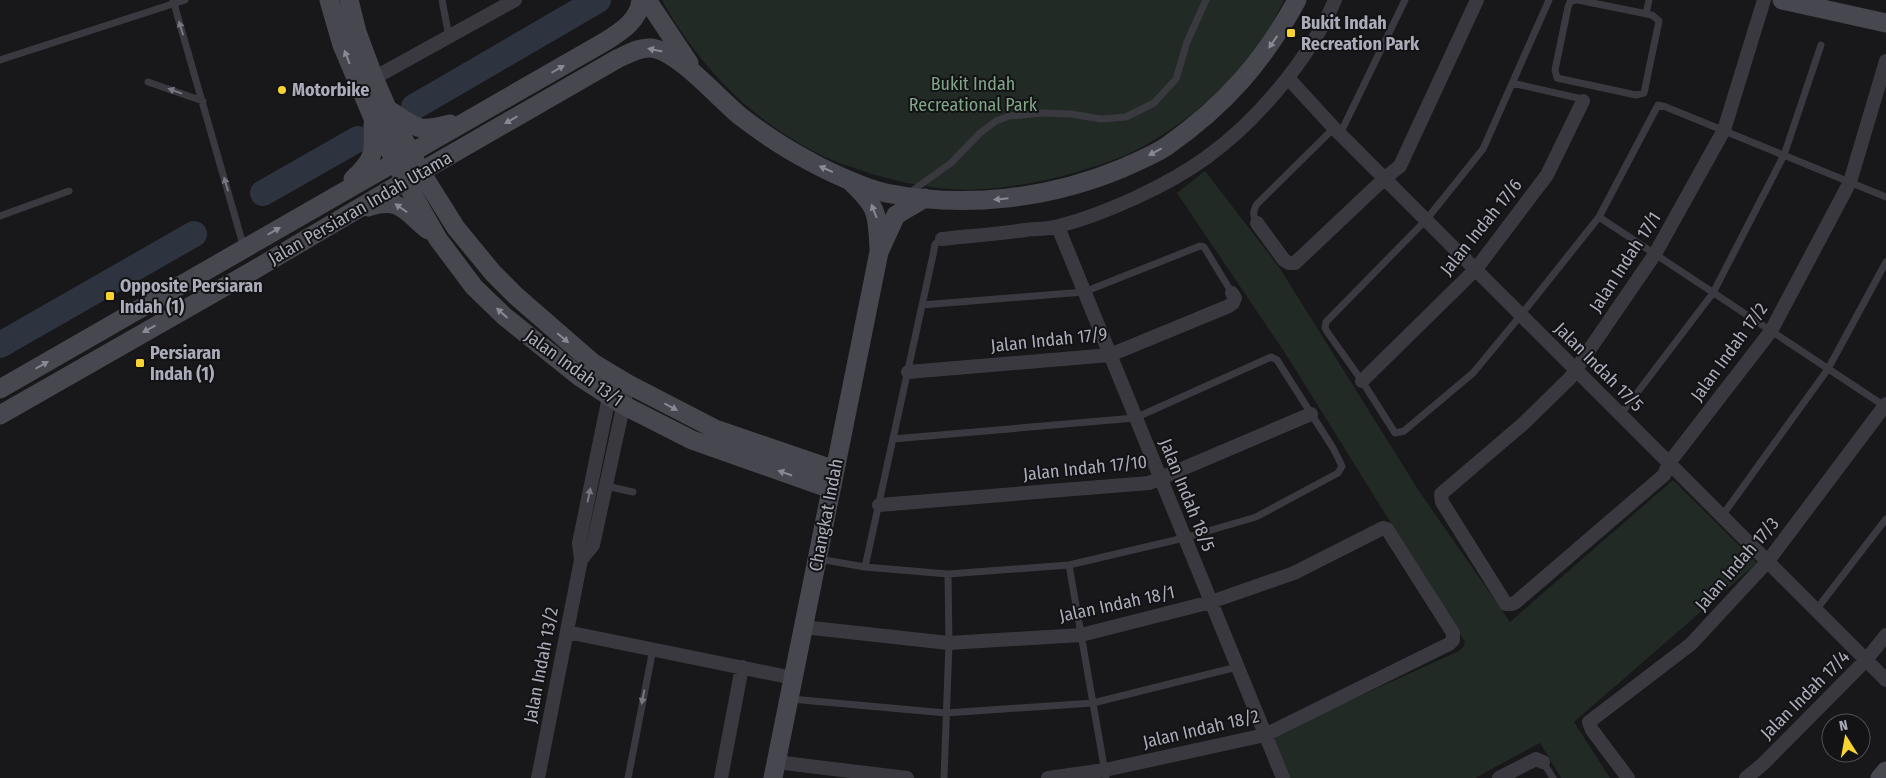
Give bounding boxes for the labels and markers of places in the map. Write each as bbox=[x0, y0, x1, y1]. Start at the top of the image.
place label: Bukit Indah Recreation Park bbox=[1301, 12, 1420, 55]
marker: Bukit Indah Recreation Park bbox=[1285, 27, 1297, 39]
place label: Motorbike bbox=[292, 79, 369, 101]
marker: Motorbike bbox=[276, 84, 288, 96]
place label: Opposite Persiaran Indah (1) bbox=[120, 275, 263, 318]
marker: Opposite Persiaran Indah (1) bbox=[104, 290, 116, 302]
place label: Persiaran Indah (1) bbox=[150, 342, 221, 385]
marker: Persiaran Indah (1) bbox=[134, 357, 146, 369]

